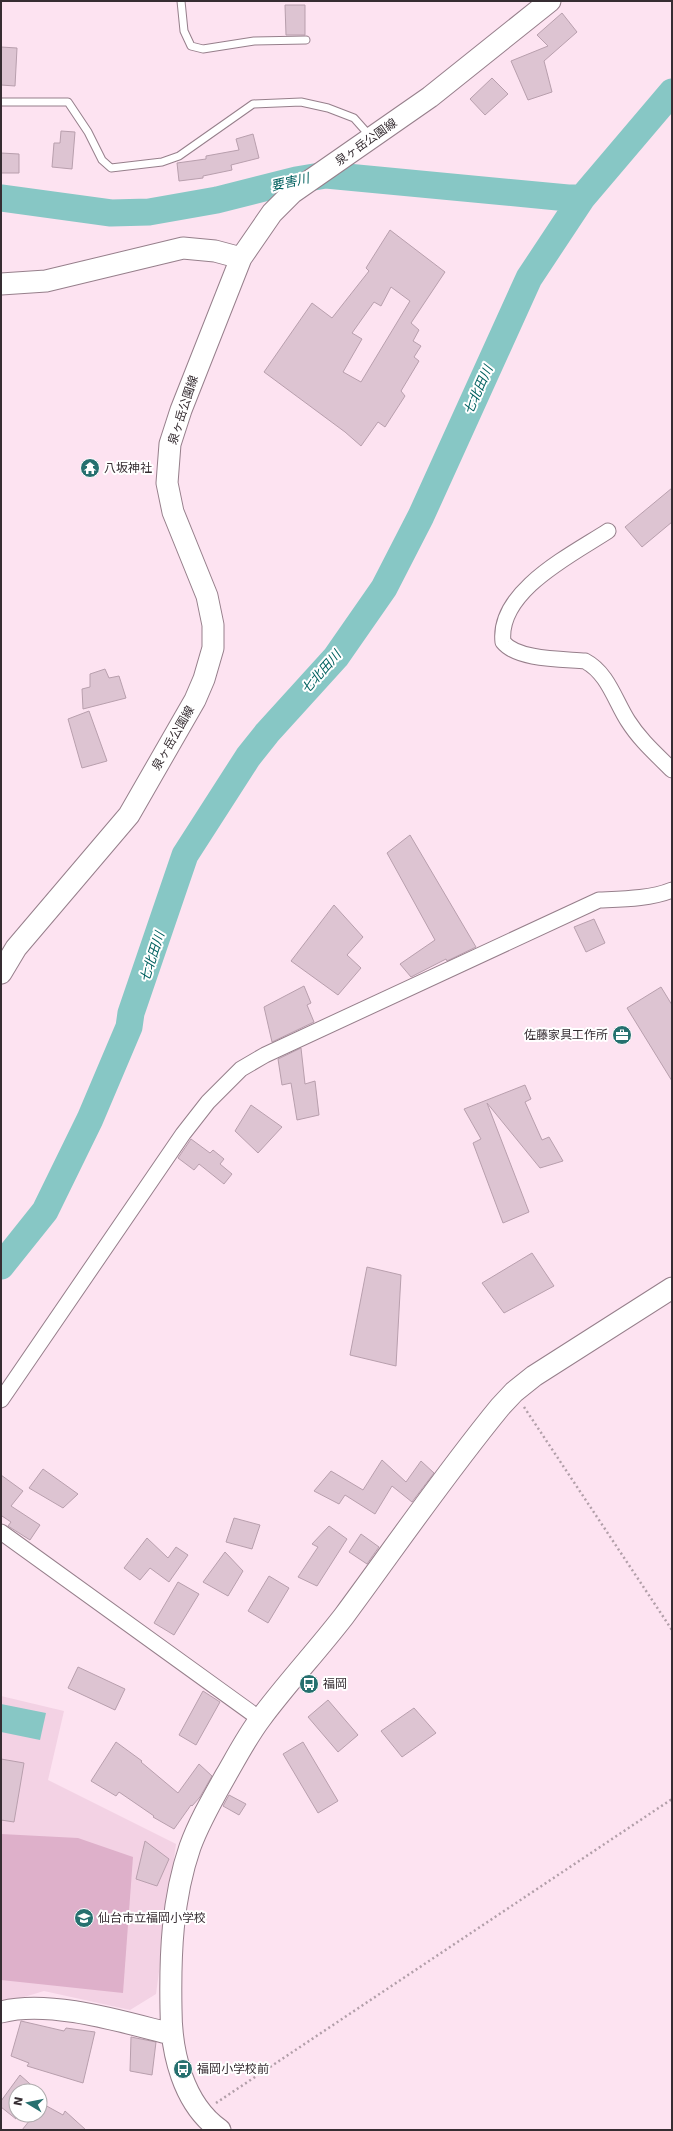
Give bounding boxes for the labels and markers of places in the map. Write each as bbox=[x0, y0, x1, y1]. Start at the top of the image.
temple icon: 八坂神社 bbox=[79, 457, 101, 479]
place label: 八坂神社 bbox=[104, 461, 152, 475]
office icon: 佐藤家具工作所 bbox=[611, 1024, 633, 1046]
place label: 佐藤家具工作所 bbox=[524, 1028, 608, 1042]
bus stop icon: 福岡 bbox=[298, 1673, 320, 1695]
place label: 福岡 bbox=[323, 1677, 347, 1691]
school or university icon: 仙台市立福岡小学校 bbox=[73, 1907, 95, 1929]
place label: 仙台市立福岡小学校 bbox=[98, 1911, 206, 1925]
bus stop icon: 福岡小学校前 bbox=[172, 2058, 194, 2080]
place label: 福岡小学校前 bbox=[197, 2062, 269, 2076]

